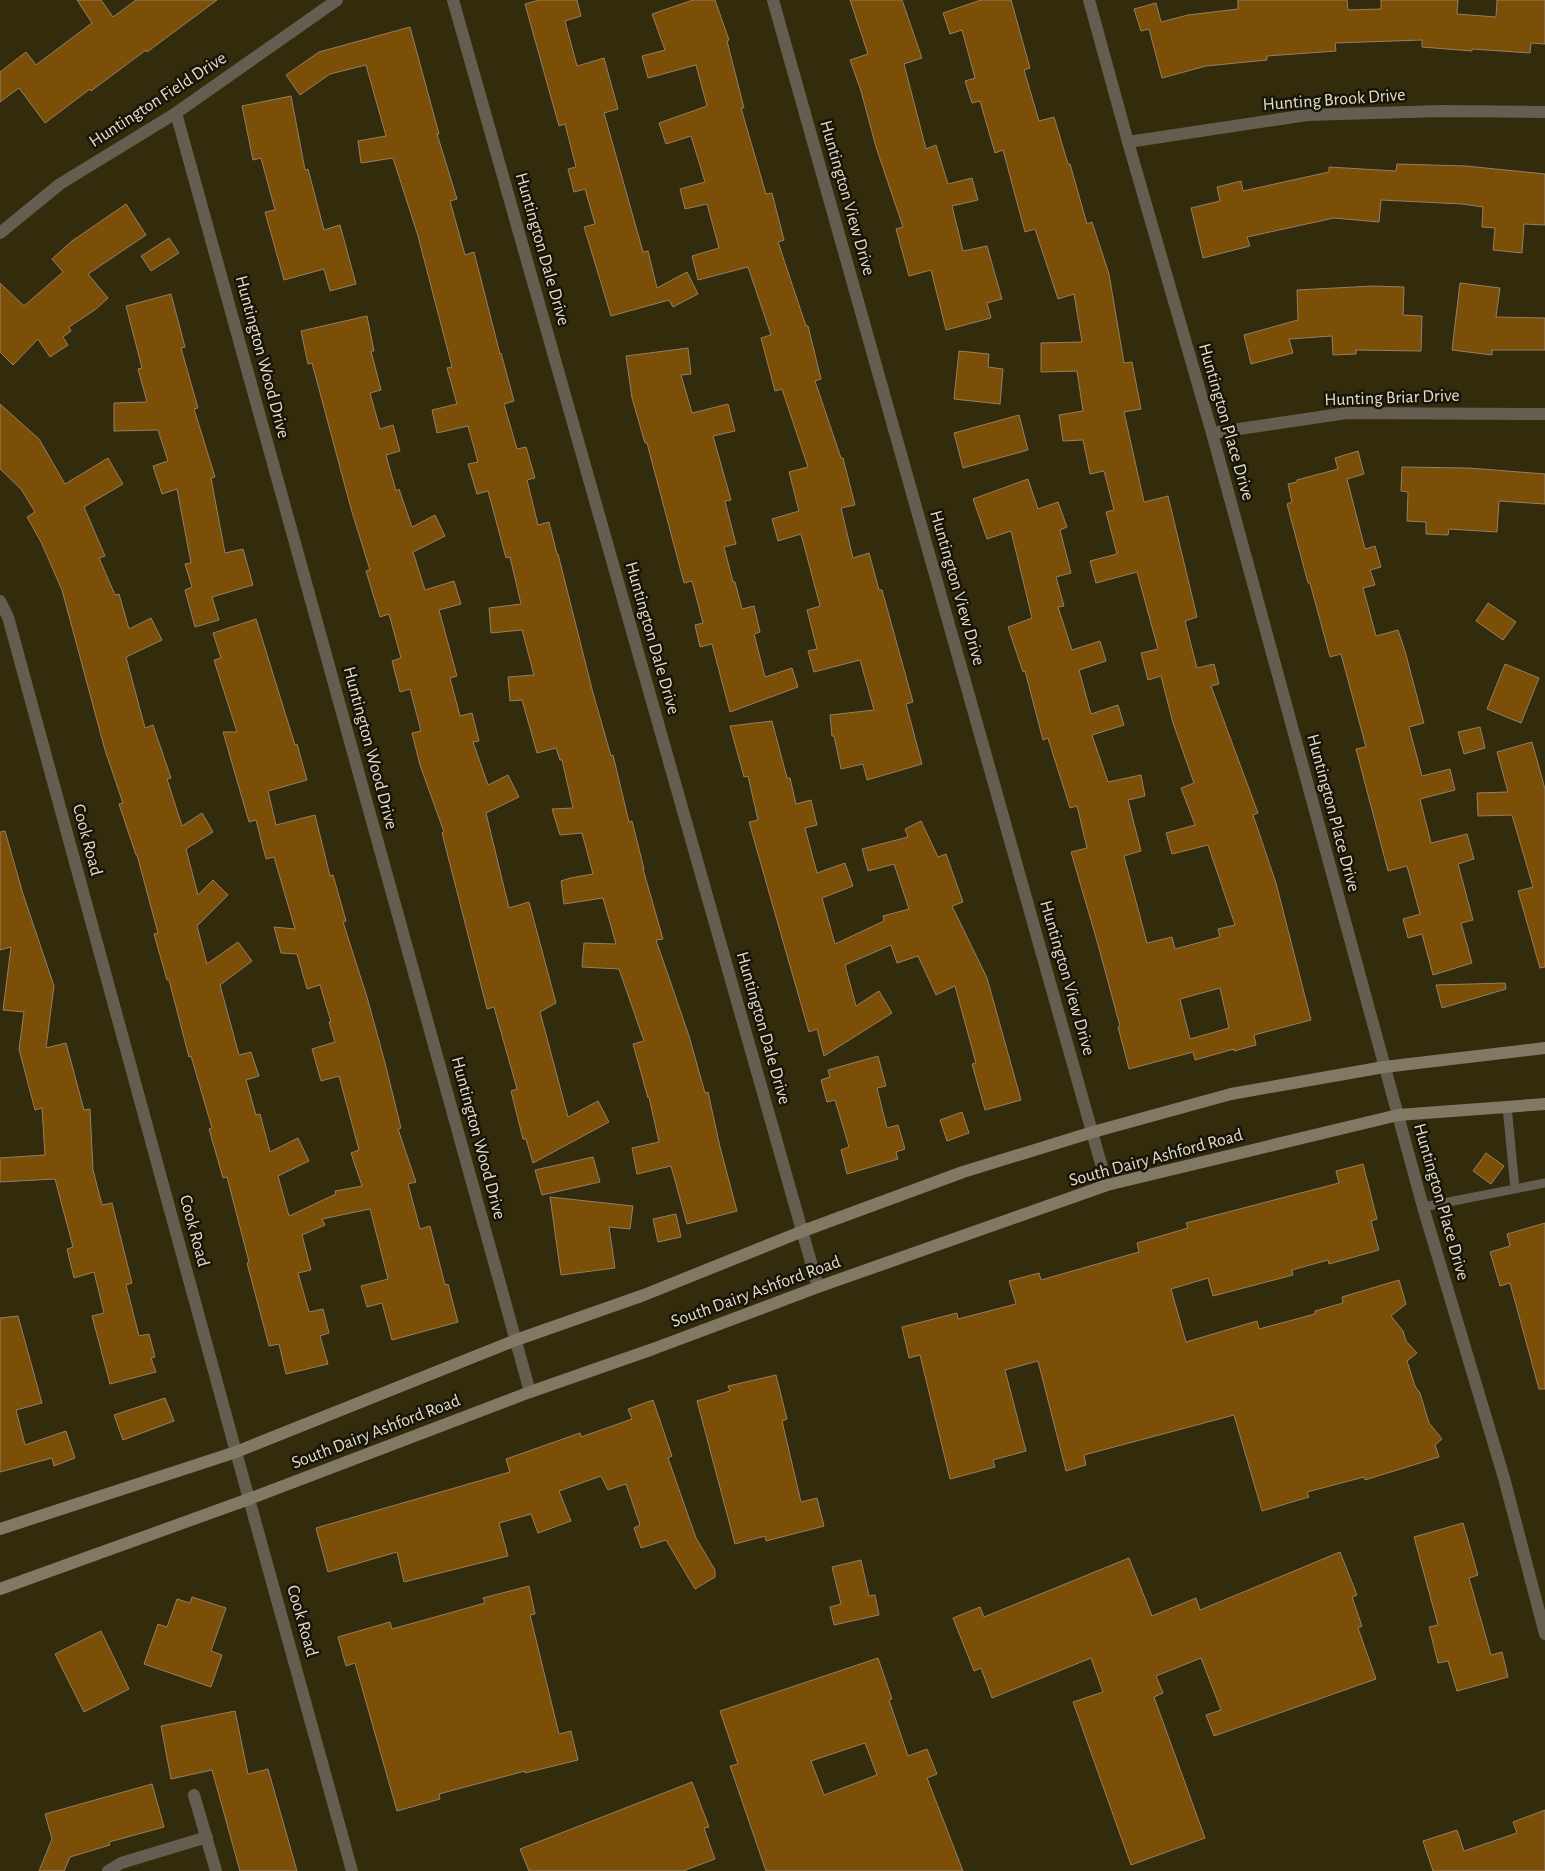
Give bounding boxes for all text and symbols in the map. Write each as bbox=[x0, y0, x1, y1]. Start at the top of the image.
street label: Huntington Field Drive bbox=[86, 49, 230, 151]
street label: Hunting Brook Drive bbox=[1262, 86, 1406, 114]
street label: Huntington View Drive bbox=[816, 118, 878, 278]
street label: Huntington Dale Drive bbox=[512, 171, 572, 327]
street label: Huntington Wood Drive bbox=[232, 274, 292, 440]
street label: Huntington Place Drive bbox=[1195, 341, 1257, 503]
street label: Hunting Briar Drive bbox=[1324, 387, 1460, 409]
street label: Huntington View Drive bbox=[926, 508, 988, 668]
street label: Huntington Dale Drive bbox=[622, 560, 682, 716]
street label: Huntington Wood Drive bbox=[340, 665, 400, 831]
street label: Huntington Place Drive bbox=[1303, 732, 1363, 894]
street label: Cook Road bbox=[69, 802, 105, 878]
street label: Huntington View Drive bbox=[1036, 898, 1098, 1058]
street label: Huntington Dale Drive bbox=[733, 950, 793, 1106]
street label: Huntington Wood Drive bbox=[448, 1055, 508, 1221]
street label: Huntington Place Drive bbox=[1410, 1121, 1472, 1283]
street label: South Dairy Ashford Road bbox=[1067, 1126, 1245, 1190]
street label: Cook Road bbox=[176, 1193, 212, 1269]
street label: South Dairy Ashford Road bbox=[669, 1253, 843, 1331]
street label: South Dairy Ashford Road bbox=[289, 1391, 463, 1473]
street label: Cook Road bbox=[283, 1583, 321, 1659]

